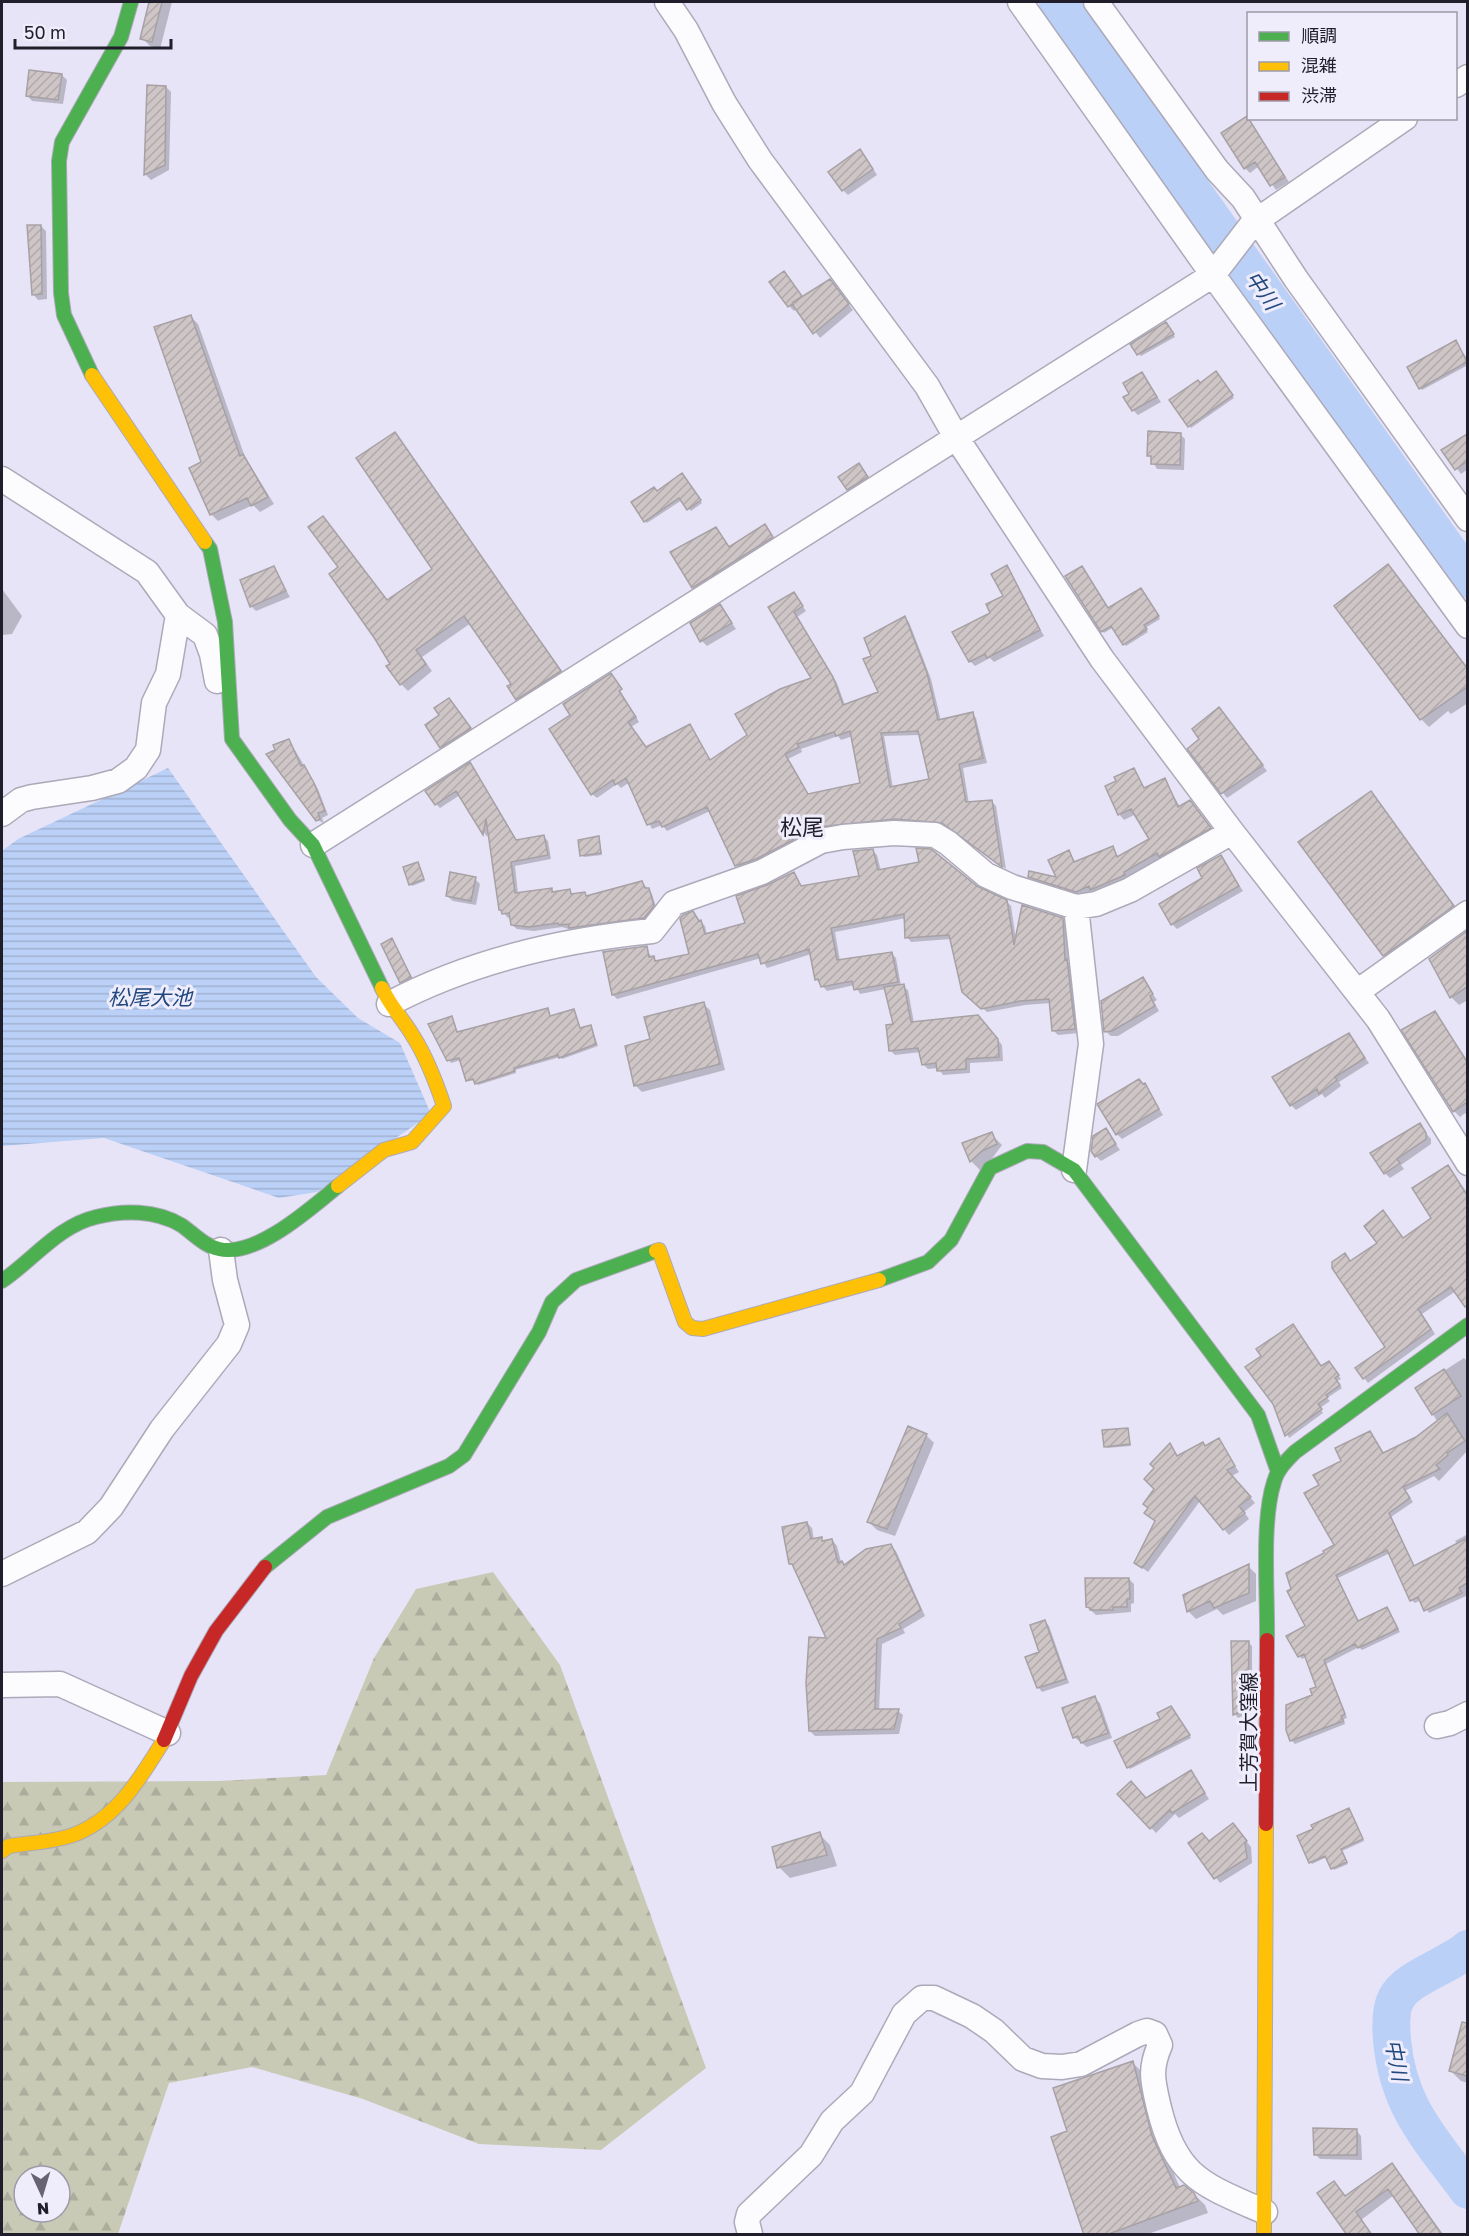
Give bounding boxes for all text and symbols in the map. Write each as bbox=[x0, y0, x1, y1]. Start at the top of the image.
scale bar bbox=[15, 12, 171, 50]
legend bbox=[1247, 12, 1457, 120]
text: 50 m bbox=[24, 21, 66, 43]
text: 順調 bbox=[1301, 24, 1337, 46]
text: 混雑 bbox=[1301, 54, 1337, 76]
text: 渋滞 bbox=[1301, 84, 1337, 106]
water label: 中川 bbox=[1240, 265, 1287, 316]
district label: 松尾 bbox=[780, 813, 824, 840]
water label: 松尾大池 bbox=[108, 984, 194, 1010]
street label: 上芳賀大窪線 bbox=[1236, 1672, 1260, 1792]
water label: 中川 bbox=[1380, 2037, 1414, 2085]
north arrow bbox=[12, 2164, 72, 2224]
text: N bbox=[36, 2199, 50, 2219]

